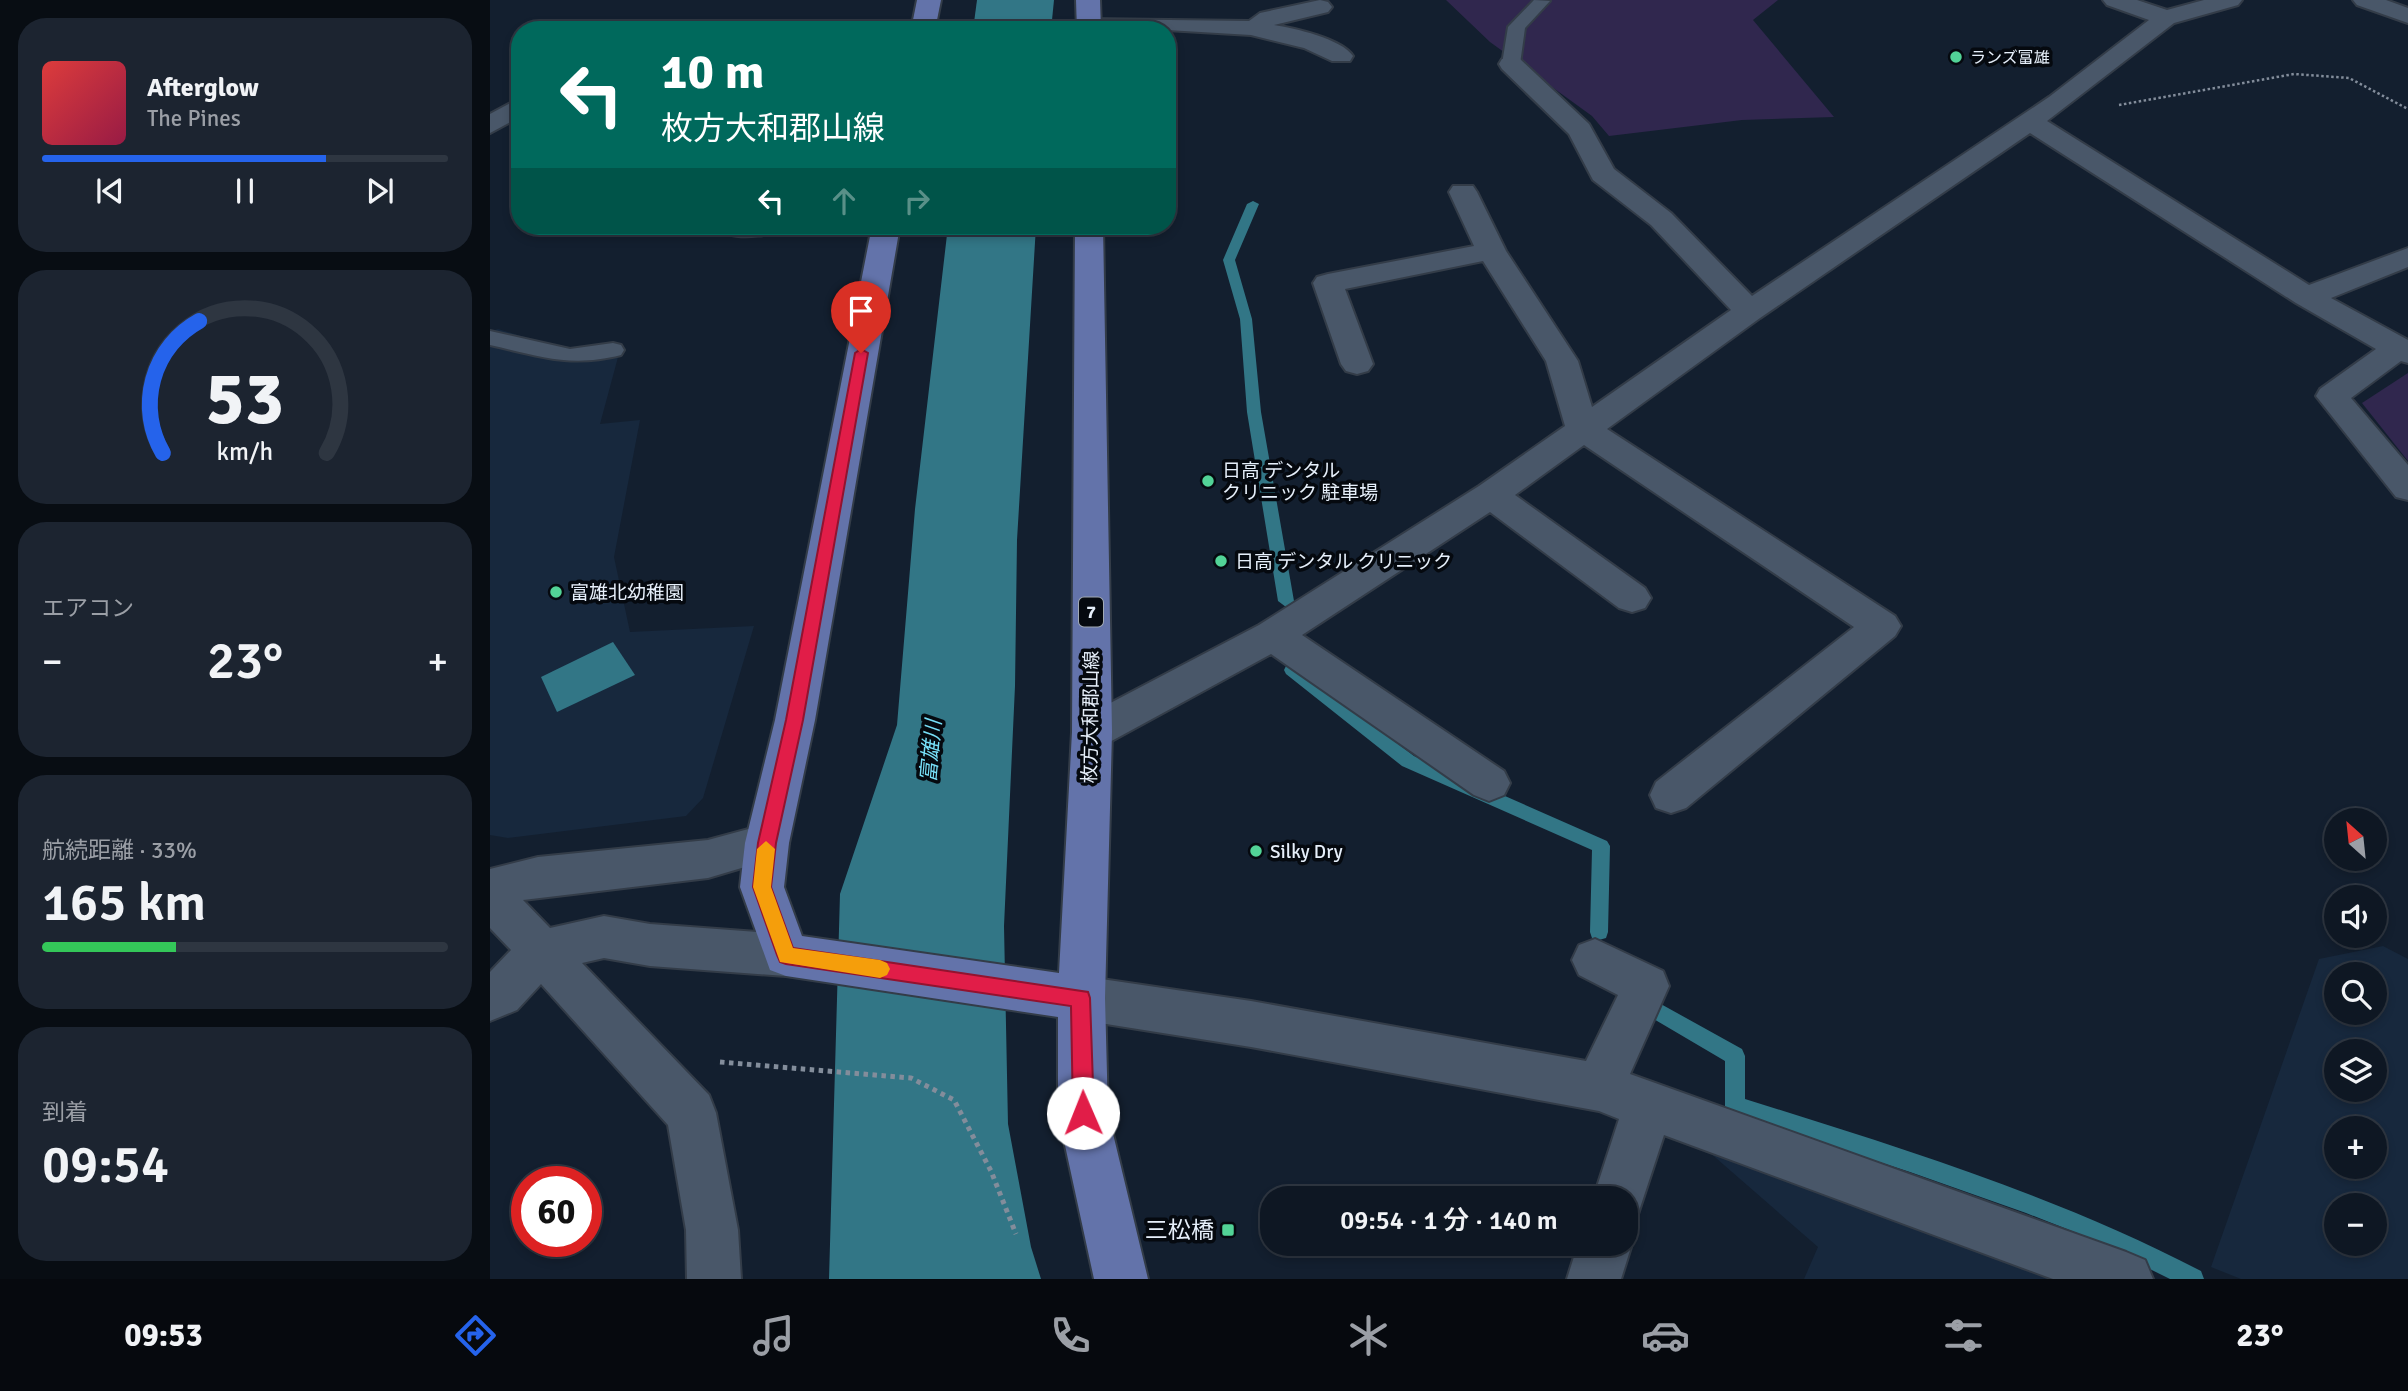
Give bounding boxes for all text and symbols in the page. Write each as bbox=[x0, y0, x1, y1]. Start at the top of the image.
text: 10 m bbox=[661, 42, 764, 102]
place label: ランズ富雄 bbox=[1970, 48, 2050, 68]
icon: left bbox=[546, 49, 637, 140]
marker: ランズ富雄 bbox=[1948, 49, 1964, 65]
text: Afterglow bbox=[147, 72, 259, 104]
text: The Pines bbox=[147, 104, 241, 133]
text: 枚方大和郡山線 bbox=[661, 109, 885, 148]
icon: previous bbox=[91, 172, 129, 210]
icon: pause bbox=[226, 172, 264, 210]
icon: next bbox=[361, 172, 399, 210]
icon: left bbox=[752, 182, 790, 220]
icon: ahead bbox=[825, 182, 863, 220]
icon: right bbox=[898, 182, 936, 220]
pin bbox=[831, 281, 891, 353]
icon: arrive bbox=[842, 292, 880, 330]
text: 53 bbox=[206, 356, 284, 445]
text: km/h bbox=[217, 436, 273, 467]
place label: 日高 デンタル クリニック 駐車場 bbox=[1222, 459, 1378, 505]
marker: 日高 デンタル クリニック 駐車場 bbox=[1200, 473, 1216, 489]
place label: 日高 デンタル クリニック bbox=[1235, 550, 1452, 574]
marker: 日高 デンタル クリニック bbox=[1213, 553, 1229, 569]
place label: 富雄北幼稚園 bbox=[570, 581, 684, 605]
marker: 富雄北幼稚園 bbox=[548, 584, 564, 600]
text: エアコン bbox=[42, 594, 134, 623]
road number: 7 bbox=[1079, 598, 1103, 626]
text: 23° bbox=[207, 629, 283, 693]
text: − bbox=[42, 638, 63, 685]
text: + bbox=[427, 638, 448, 685]
street label: 枚方大和郡山線 bbox=[1078, 650, 1104, 784]
water label: 富雄川 bbox=[915, 716, 947, 784]
north arrow bbox=[2324, 808, 2387, 872]
map controls bbox=[2324, 808, 2387, 1256]
text: 航続距離 · 33% bbox=[42, 836, 197, 865]
place label: Silky Dry bbox=[1270, 840, 1343, 864]
marker: Silky Dry bbox=[1248, 843, 1264, 859]
text: 165 km bbox=[42, 871, 206, 935]
button: sound bbox=[2324, 885, 2387, 948]
button: search bbox=[2324, 962, 2387, 1025]
button: layers bbox=[2324, 1039, 2387, 1102]
position arrow bbox=[1046, 1076, 1120, 1150]
text: 到着 bbox=[42, 1098, 88, 1127]
button: + bbox=[2324, 1116, 2387, 1179]
text: 09:54 bbox=[42, 1133, 169, 1197]
speed limit sign: 60 bbox=[511, 1166, 602, 1257]
button: − bbox=[2324, 1193, 2387, 1256]
text: 09:54 · 1 分 · 140 m bbox=[1340, 1205, 1558, 1237]
place label: 三松橋 bbox=[1145, 1216, 1214, 1245]
marker: 三松橋 bbox=[1220, 1222, 1236, 1238]
icon: directions bbox=[451, 1311, 500, 1360]
icon: music bbox=[749, 1311, 798, 1360]
icon: phone bbox=[1046, 1311, 1095, 1360]
icon: climate bbox=[1344, 1311, 1393, 1360]
icon: car bbox=[1641, 1311, 1690, 1360]
icon: filters bbox=[1939, 1311, 1988, 1360]
text: 09:53 bbox=[124, 1316, 203, 1355]
text: 23° bbox=[2236, 1316, 2284, 1355]

